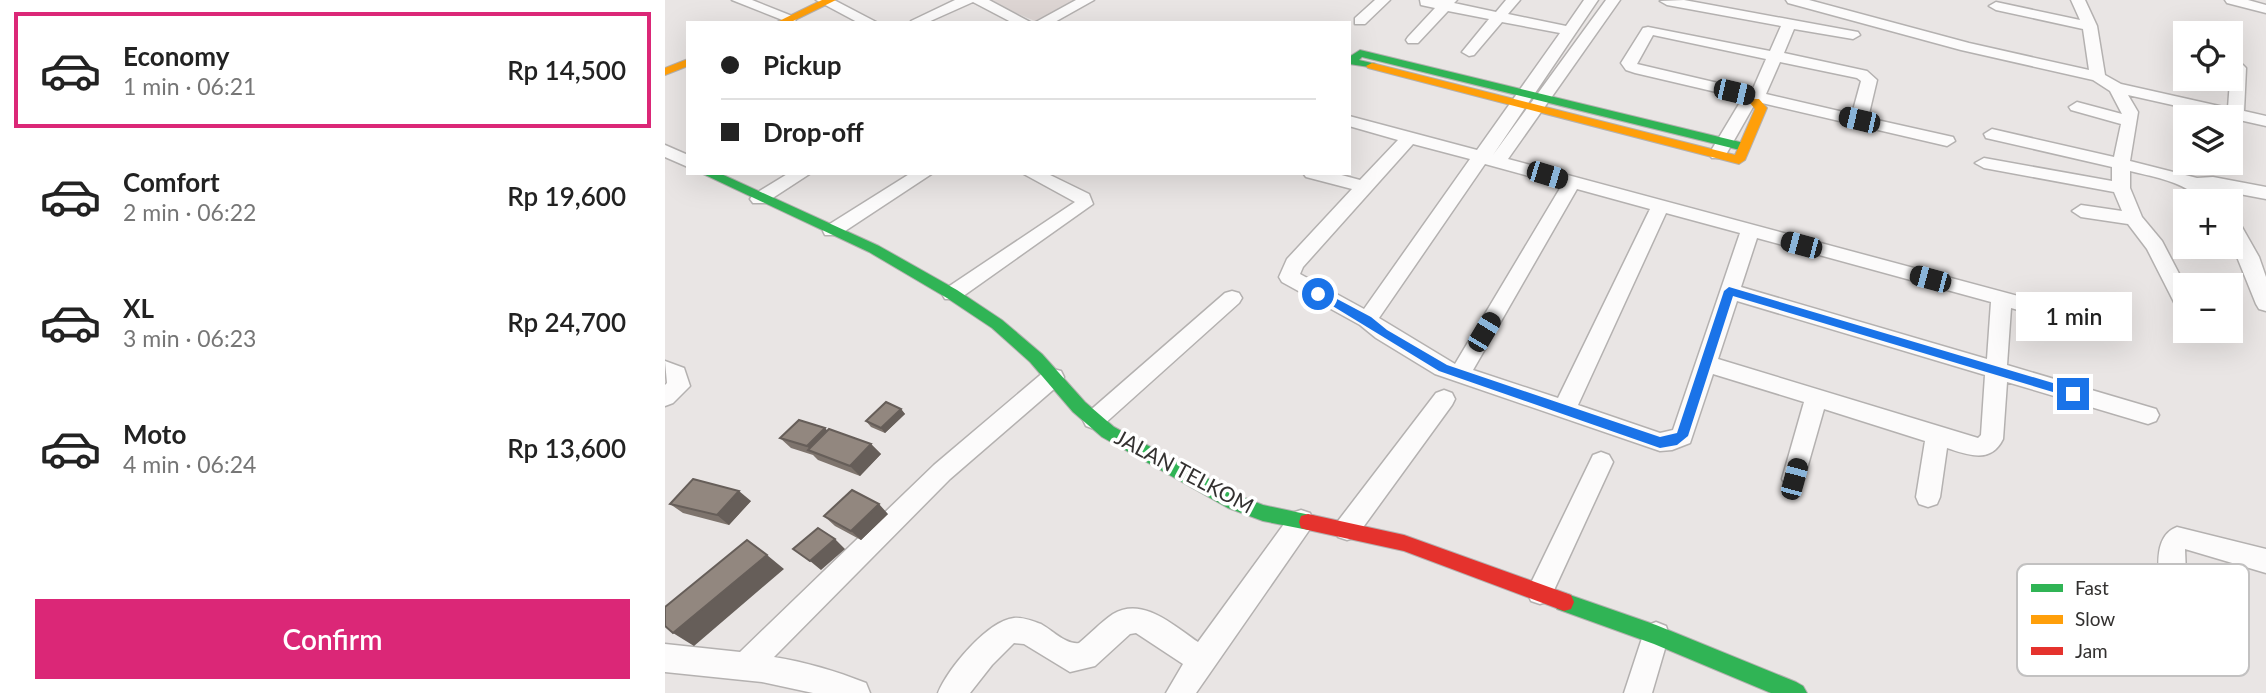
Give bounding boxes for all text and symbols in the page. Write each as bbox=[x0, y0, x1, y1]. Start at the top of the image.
map controls bbox=[2173, 21, 2243, 343]
button: locate bbox=[2173, 21, 2243, 91]
icon: car bbox=[39, 39, 102, 102]
text: Economy bbox=[123, 40, 229, 72]
text: Pickup bbox=[763, 49, 842, 81]
text: Rp 14,500 bbox=[507, 54, 626, 86]
text: 1 min · 06:21 bbox=[123, 72, 256, 100]
car bbox=[1712, 77, 1757, 107]
car bbox=[1837, 105, 1882, 135]
button: layers bbox=[2173, 105, 2243, 175]
text: Drop-off bbox=[763, 116, 864, 148]
car bbox=[1524, 159, 1571, 191]
icon: car bbox=[39, 165, 102, 228]
text: Comfort bbox=[123, 166, 220, 198]
text: Rp 19,600 bbox=[507, 180, 626, 212]
button: + bbox=[2173, 189, 2243, 259]
text: 2 min · 06:22 bbox=[123, 198, 256, 226]
car bbox=[1778, 229, 1825, 261]
car bbox=[1907, 263, 1954, 295]
button: − bbox=[2173, 273, 2243, 343]
route start bbox=[1302, 278, 1334, 310]
icon: car bbox=[39, 291, 102, 354]
text: XL bbox=[123, 292, 154, 324]
callout: 1 min bbox=[2015, 292, 2131, 342]
text: 1 min bbox=[2046, 302, 2102, 330]
text: Rp 24,700 bbox=[507, 306, 626, 338]
car bbox=[1465, 309, 1504, 355]
text: 3 min · 06:23 bbox=[123, 324, 256, 352]
route end bbox=[2057, 378, 2089, 410]
icon: car bbox=[39, 417, 102, 480]
text: Moto bbox=[123, 418, 186, 450]
street label: JALAN TELKOM bbox=[1111, 424, 1258, 518]
text: Rp 13,600 bbox=[507, 432, 626, 464]
text: 4 min · 06:24 bbox=[123, 450, 256, 478]
car bbox=[1779, 456, 1810, 502]
legend bbox=[2017, 564, 2249, 676]
text: Fast bbox=[2075, 576, 2109, 599]
button: Confirm bbox=[35, 599, 630, 679]
text: Slow bbox=[2075, 607, 2115, 630]
text: Jam bbox=[2075, 639, 2108, 662]

